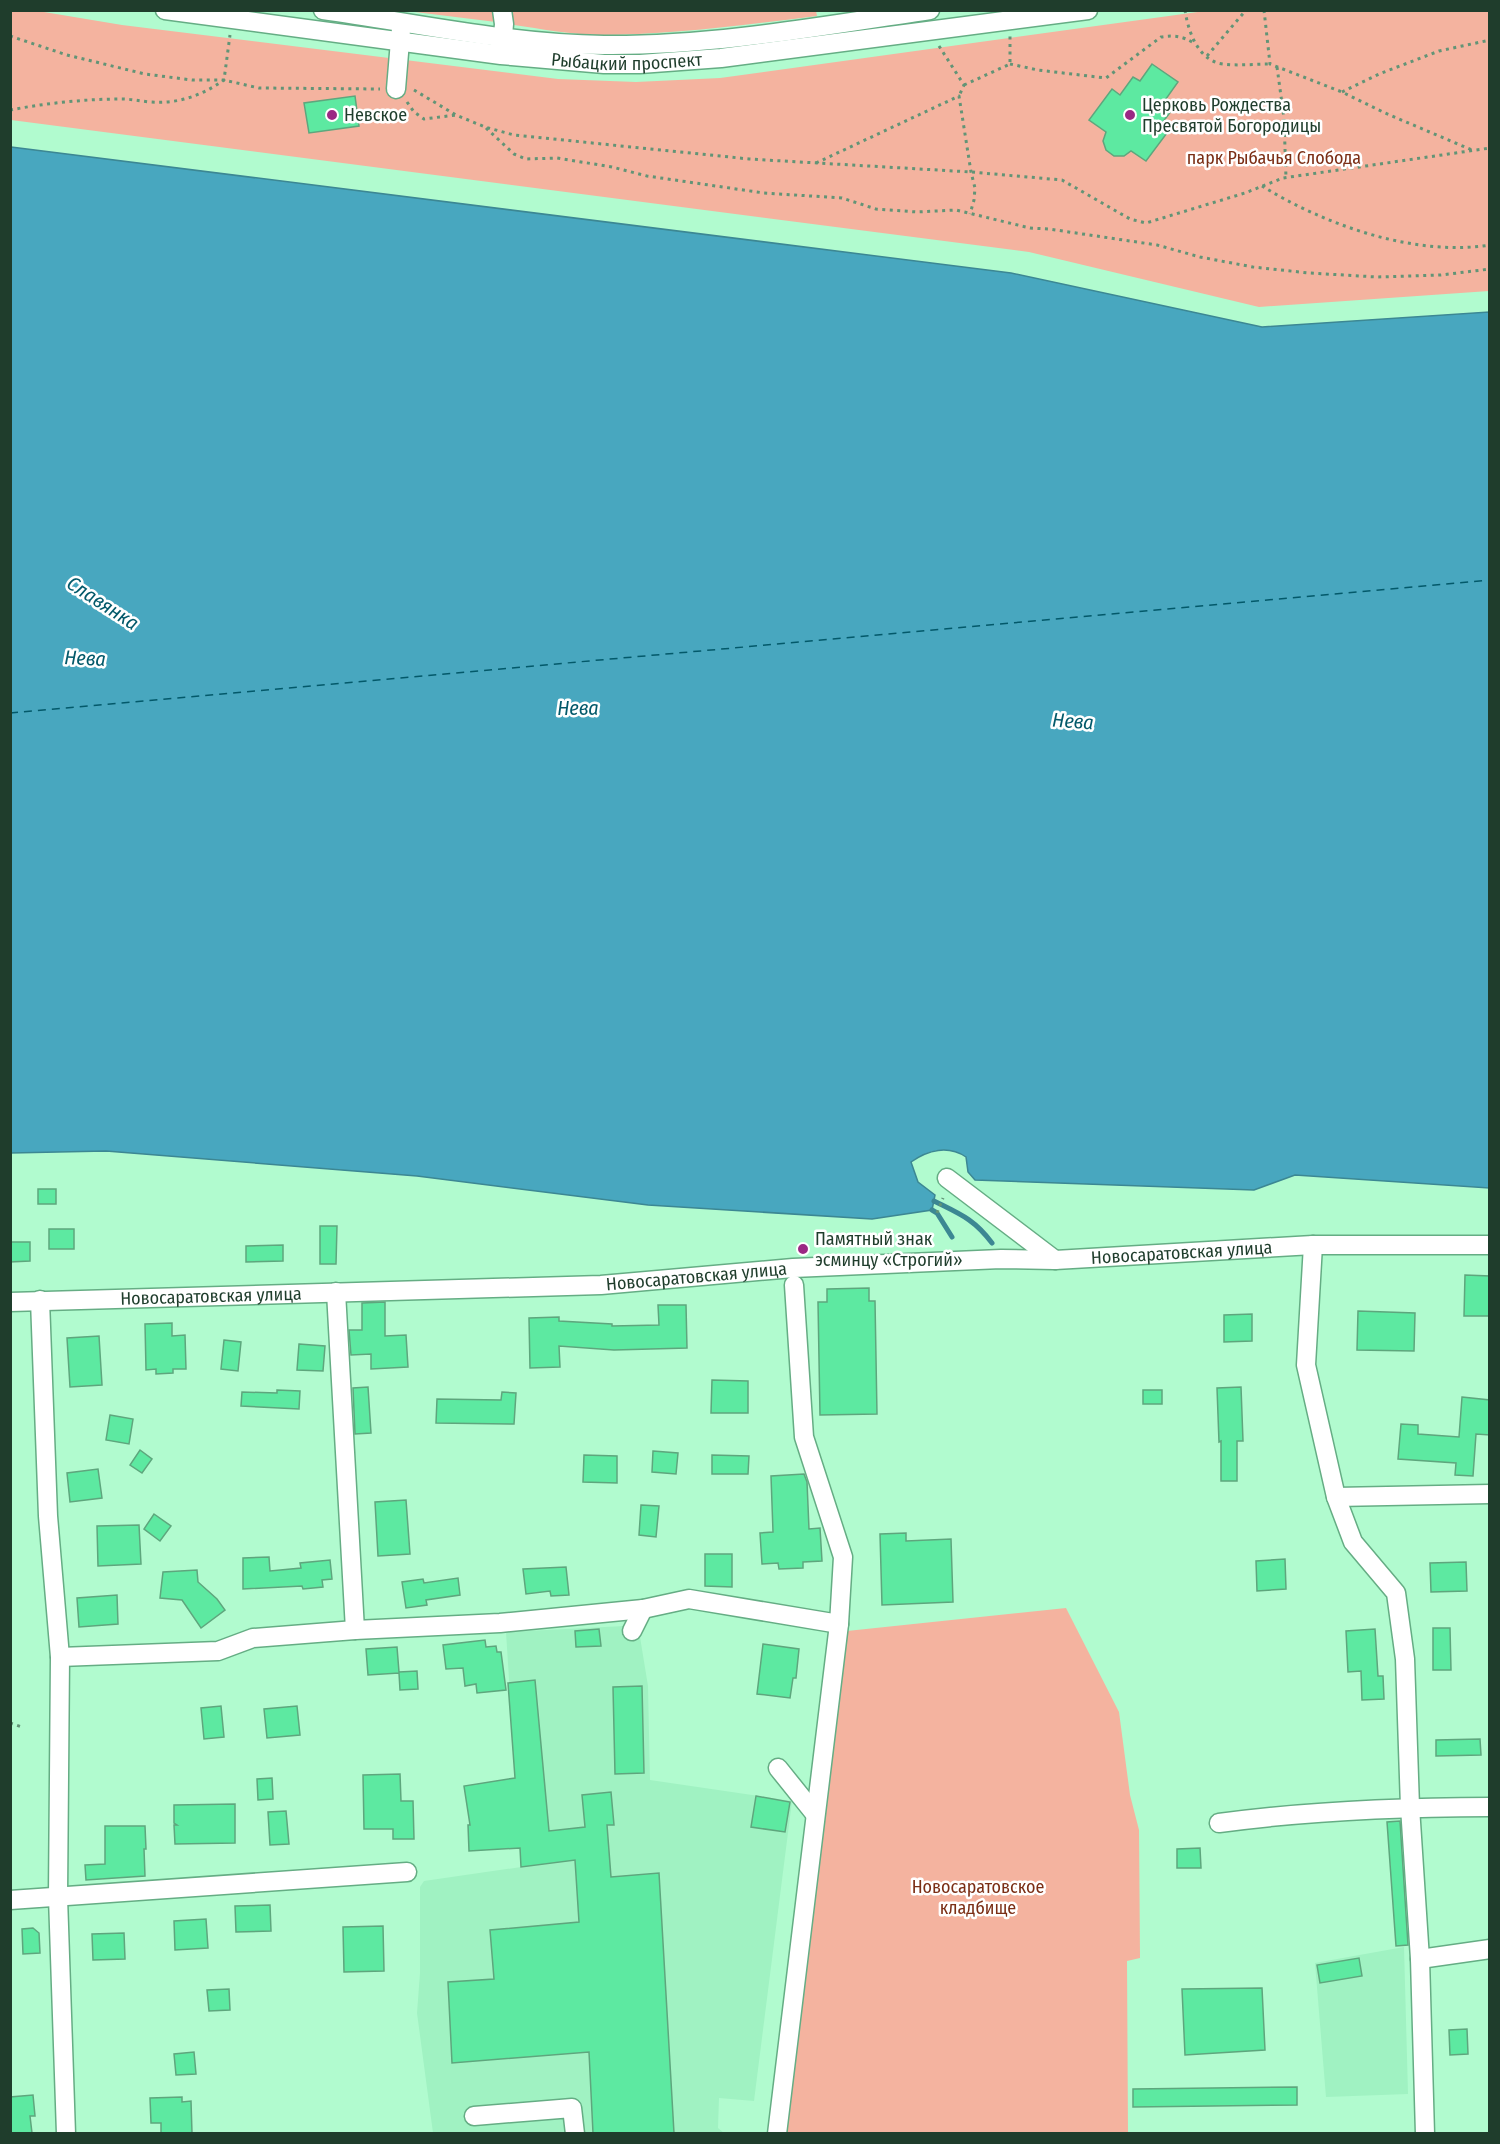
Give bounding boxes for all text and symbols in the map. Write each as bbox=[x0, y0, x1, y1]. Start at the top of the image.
street label: Рыбацкий проспект bbox=[550, 48, 704, 75]
place label: Церковь Рождества Пресвятой Богородицы bbox=[1142, 94, 1321, 137]
place label: Невское bbox=[344, 104, 407, 126]
marker: Невское bbox=[325, 108, 339, 122]
marker: Церковь Рождества Пресвятой Богородицы bbox=[1123, 108, 1137, 122]
park label: парк Рыбачья Слобода bbox=[1187, 147, 1361, 169]
water label: Славянка bbox=[63, 571, 143, 635]
water label: Нева bbox=[64, 645, 106, 671]
water label: Нева bbox=[557, 696, 599, 720]
water label: Нева bbox=[1051, 708, 1095, 734]
place label: Памятный знак эсминцу «Строгий» bbox=[815, 1228, 963, 1271]
street label: Новосаратовская улица bbox=[1090, 1236, 1273, 1269]
marker: Памятный знак эсминцу «Строгий» bbox=[796, 1242, 810, 1256]
street label: Новосаратовская улица bbox=[605, 1258, 788, 1296]
street label: Новосаратовская улица bbox=[120, 1283, 302, 1310]
park label: Новосаратовское кладбище bbox=[912, 1876, 1044, 1919]

